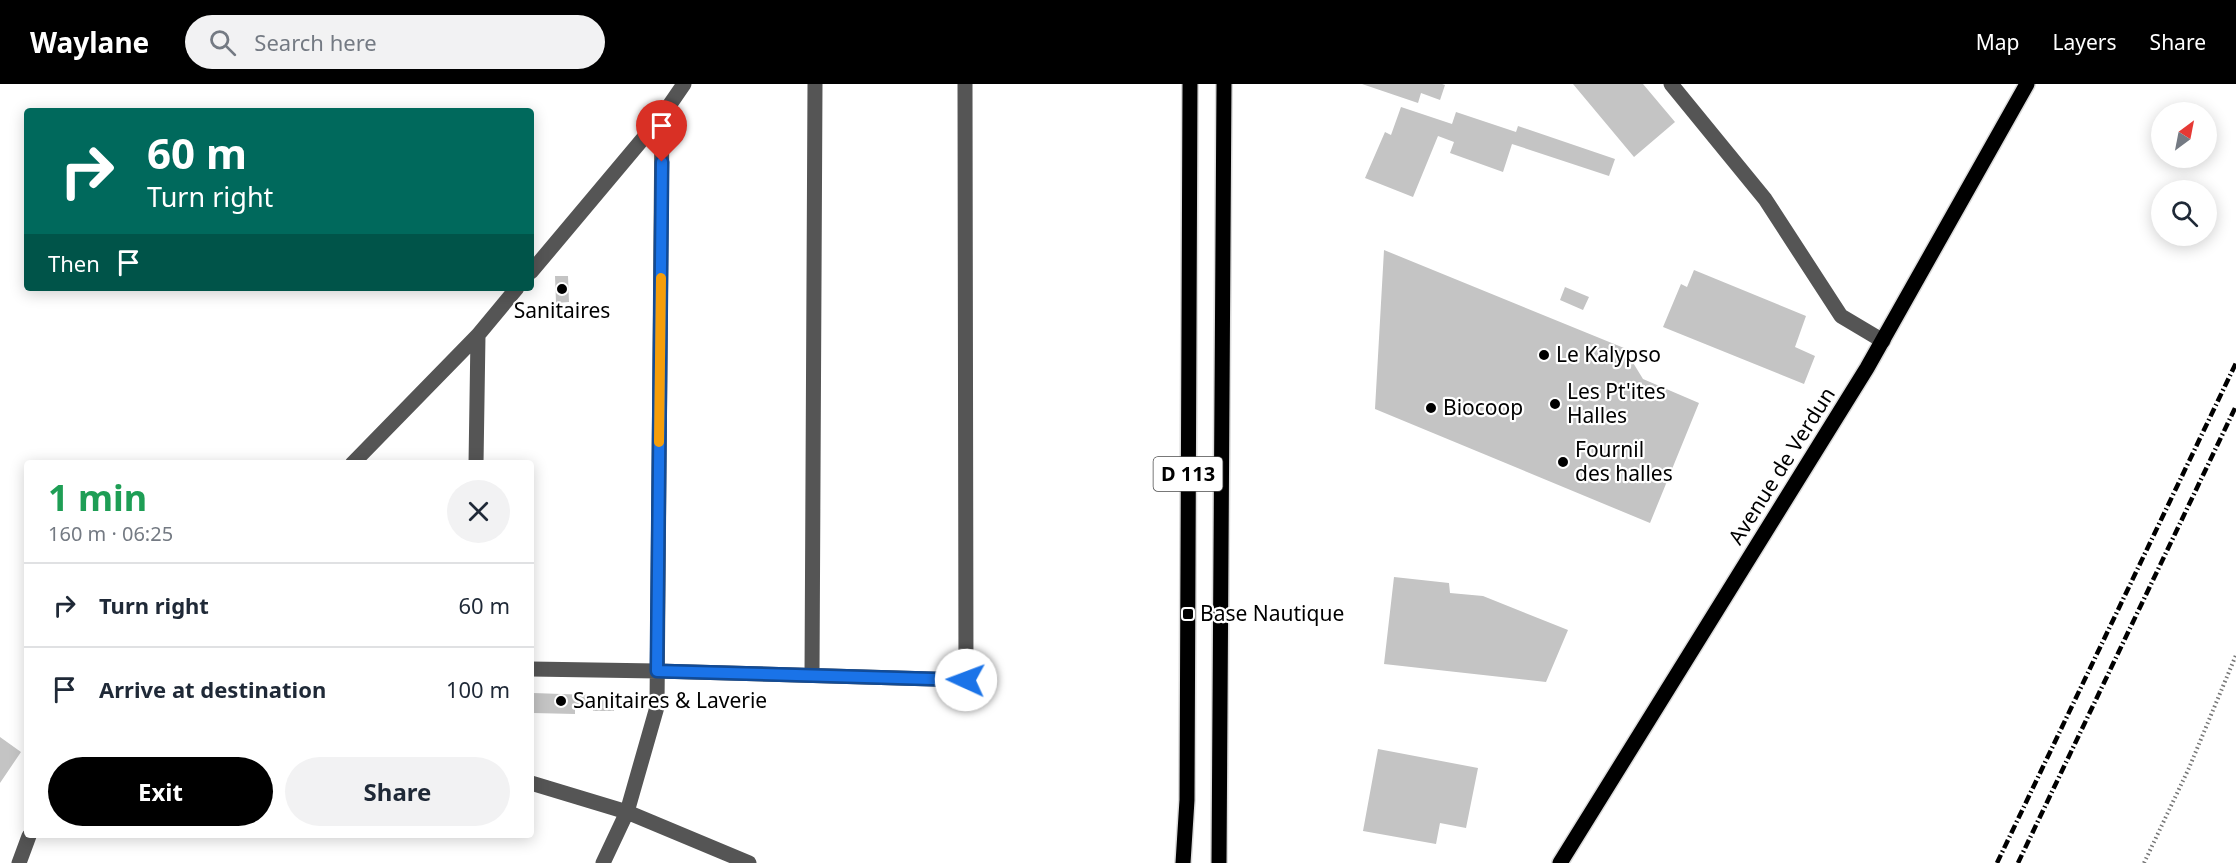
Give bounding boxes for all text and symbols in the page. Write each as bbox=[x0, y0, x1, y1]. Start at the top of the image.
search box bbox=[185, 15, 605, 69]
text: Waylane bbox=[30, 23, 149, 61]
icon: search bbox=[206, 26, 239, 59]
text: Search here bbox=[254, 27, 377, 57]
text: Map bbox=[1976, 28, 2020, 56]
text: Layers bbox=[2053, 28, 2117, 56]
text: Share bbox=[2150, 28, 2206, 56]
pin bbox=[636, 100, 687, 162]
north arrow bbox=[2151, 102, 2217, 168]
map controls bbox=[2151, 102, 2217, 246]
icon: arrive bbox=[645, 109, 678, 142]
text: 60 m bbox=[147, 124, 247, 181]
icon: right bbox=[48, 132, 126, 210]
text: Turn right bbox=[147, 178, 273, 215]
button: search bbox=[2151, 180, 2217, 246]
icon: arrive bbox=[112, 246, 145, 279]
text: Then bbox=[48, 248, 100, 278]
marker: Sanitaires bbox=[555, 282, 569, 296]
place label: Sanitaires bbox=[514, 296, 610, 324]
place label: Le Kalypso bbox=[1556, 340, 1661, 368]
marker: Le Kalypso bbox=[1537, 348, 1551, 362]
place label: Les Pt'ites Halles bbox=[1567, 377, 1666, 429]
street label: Avenue de Verdun bbox=[1721, 381, 1841, 549]
place label: Biocoop bbox=[1443, 393, 1523, 421]
marker: Les Pt'ites Halles bbox=[1548, 397, 1562, 411]
marker: Biocoop bbox=[1424, 401, 1438, 415]
place label: Fournil des halles bbox=[1575, 435, 1673, 487]
marker: Fournil des halles bbox=[1556, 455, 1570, 469]
road number: D 113 bbox=[1154, 457, 1222, 491]
text: 1 min bbox=[48, 473, 147, 522]
button: close bbox=[447, 480, 510, 543]
text: 160 m · 06:25 bbox=[48, 520, 173, 547]
icon: right bbox=[48, 589, 81, 622]
text: Turn right bbox=[99, 590, 209, 620]
text: 60 m bbox=[459, 590, 510, 620]
place label: Base Nautique bbox=[1200, 599, 1344, 627]
marker: Base Nautique bbox=[1181, 607, 1195, 621]
position arrow bbox=[934, 648, 998, 712]
icon: arrive bbox=[48, 673, 81, 706]
text: Arrive at destination bbox=[99, 674, 326, 704]
text: 100 m bbox=[446, 674, 510, 704]
place label: Sanitaires & Laverie bbox=[573, 686, 767, 714]
marker: Sanitaires & Laverie bbox=[554, 694, 568, 708]
button: Exit bbox=[48, 757, 273, 826]
button: Share bbox=[285, 757, 510, 826]

